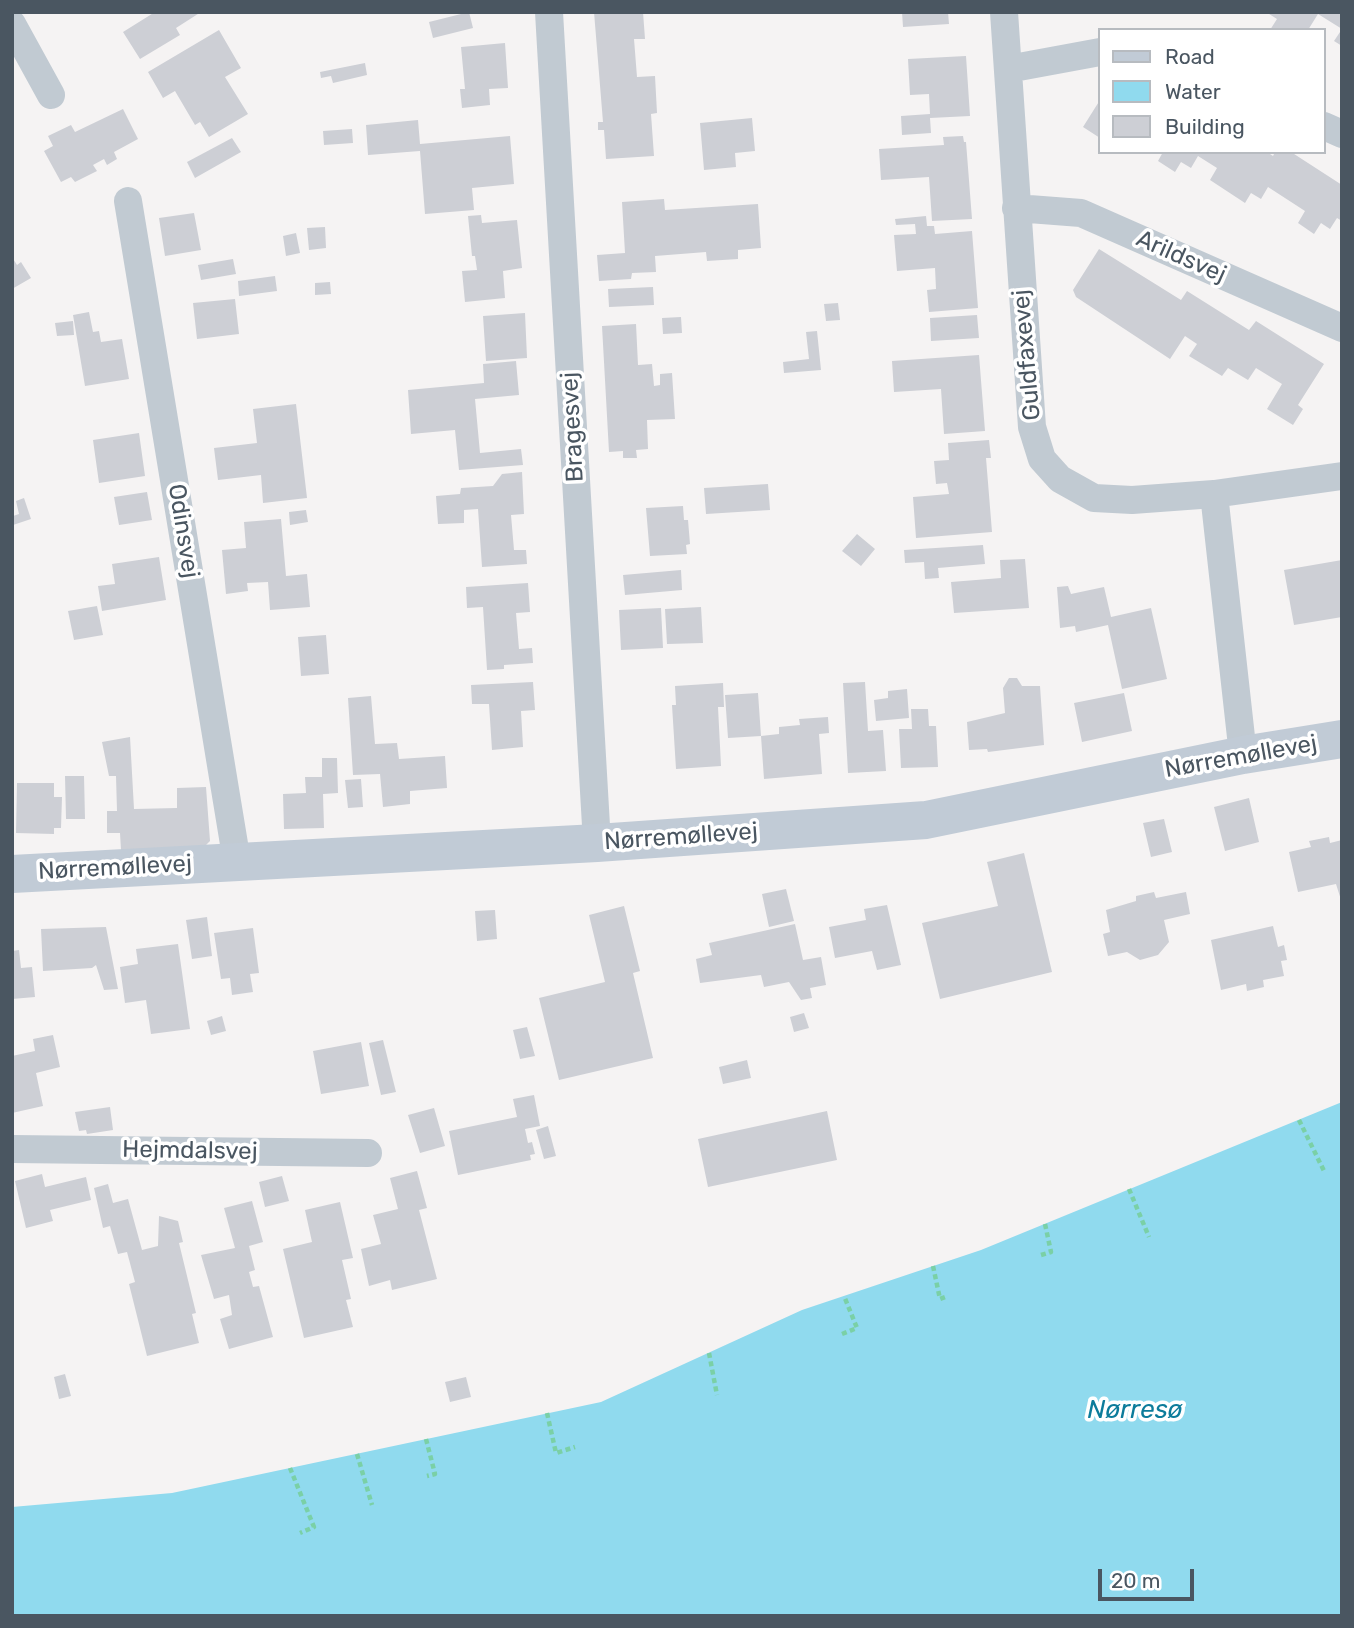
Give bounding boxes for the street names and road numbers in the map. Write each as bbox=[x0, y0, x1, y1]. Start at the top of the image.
street label: Arildsvej bbox=[1132, 224, 1230, 290]
street label: Guldfaxevej bbox=[1007, 288, 1047, 422]
street label: Bragesvej bbox=[556, 371, 590, 483]
street label: Odinsvej bbox=[161, 482, 205, 580]
street label: Nørremøllevej bbox=[1163, 729, 1319, 785]
street label: Nørremøllevej bbox=[603, 817, 759, 857]
street label: Nørremøllevej bbox=[37, 850, 193, 886]
street label: Hejmdalsvej bbox=[122, 1135, 258, 1167]

